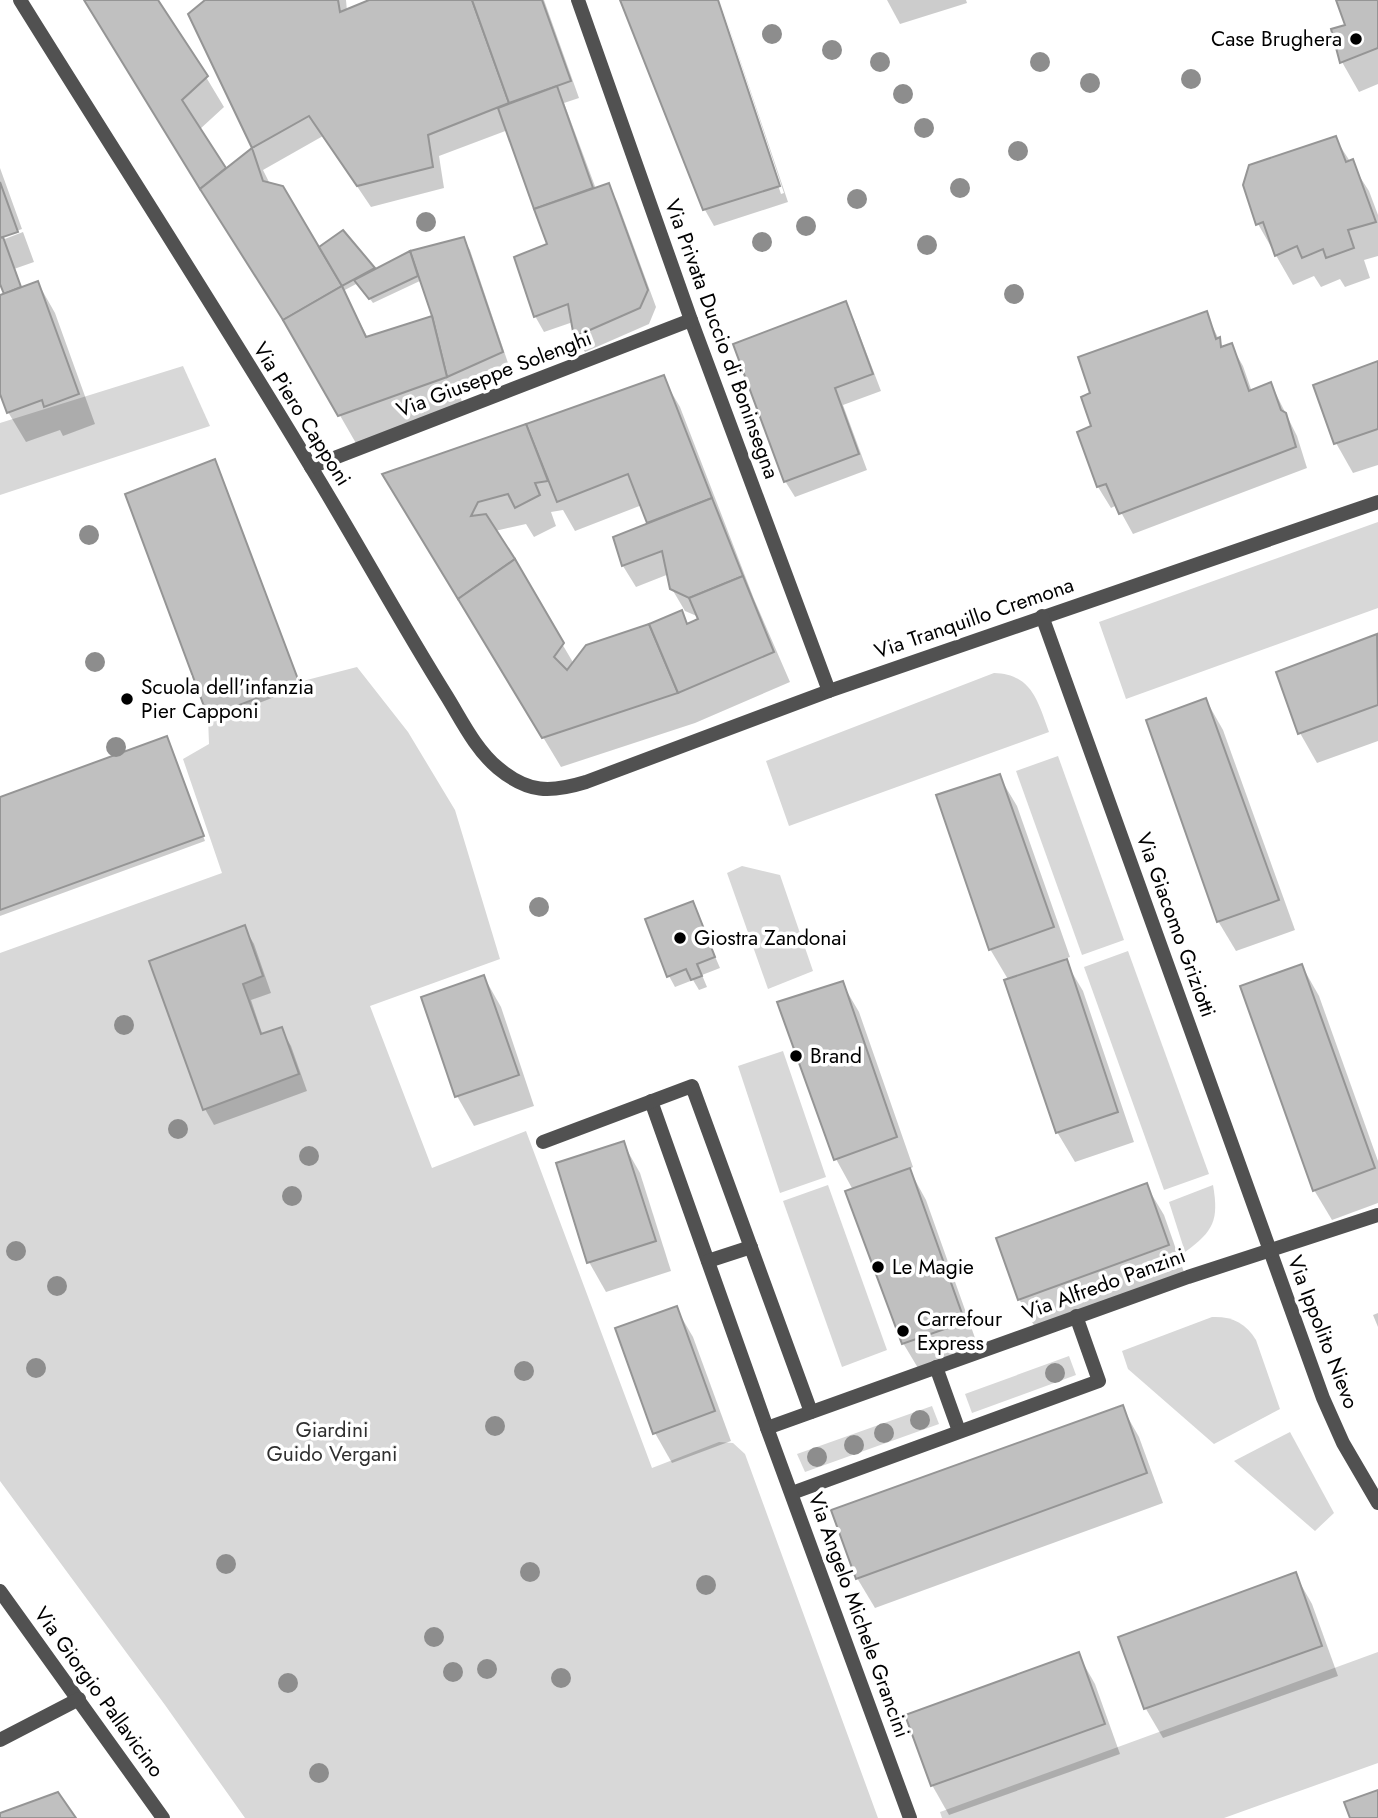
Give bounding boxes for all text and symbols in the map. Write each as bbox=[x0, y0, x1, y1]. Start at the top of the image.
place label: Case Brughera bbox=[1211, 24, 1342, 54]
marker: Case Brughera bbox=[1348, 31, 1364, 47]
street label: Via Privata Duccio di Boninsegna bbox=[657, 195, 787, 483]
street label: Via Giuseppe Solenghi bbox=[392, 323, 596, 425]
street label: Via Piero Capponi bbox=[246, 336, 358, 492]
street label: Via Tranquillo Cremona bbox=[870, 570, 1078, 666]
place label: Scuola dell'infanzia Pier Capponi bbox=[141, 672, 314, 726]
marker: Scuola dell'infanzia Pier Capponi bbox=[119, 691, 135, 707]
street label: Via Giacomo Griziotti bbox=[1129, 829, 1223, 1021]
place label: Giostra Zandonai bbox=[694, 923, 847, 953]
marker: Giostra Zandonai bbox=[672, 930, 688, 946]
place label: Brand bbox=[810, 1041, 862, 1071]
marker: Brand bbox=[788, 1048, 804, 1064]
street label: Via Alfredo Panzini bbox=[1018, 1241, 1190, 1327]
street label: Via Ippolito Nievo bbox=[1280, 1251, 1366, 1413]
place label: Le Magie bbox=[892, 1252, 974, 1282]
marker: Le Magie bbox=[870, 1259, 886, 1275]
place label: Carrefour Express bbox=[917, 1304, 1003, 1358]
marker: Carrefour Express bbox=[895, 1323, 911, 1339]
park label: Giardini Guido Vergani bbox=[267, 1415, 397, 1469]
street label: Via Angelo Michele Grancini bbox=[801, 1488, 917, 1742]
street label: Via Giorgio Pallavicino bbox=[27, 1601, 171, 1783]

